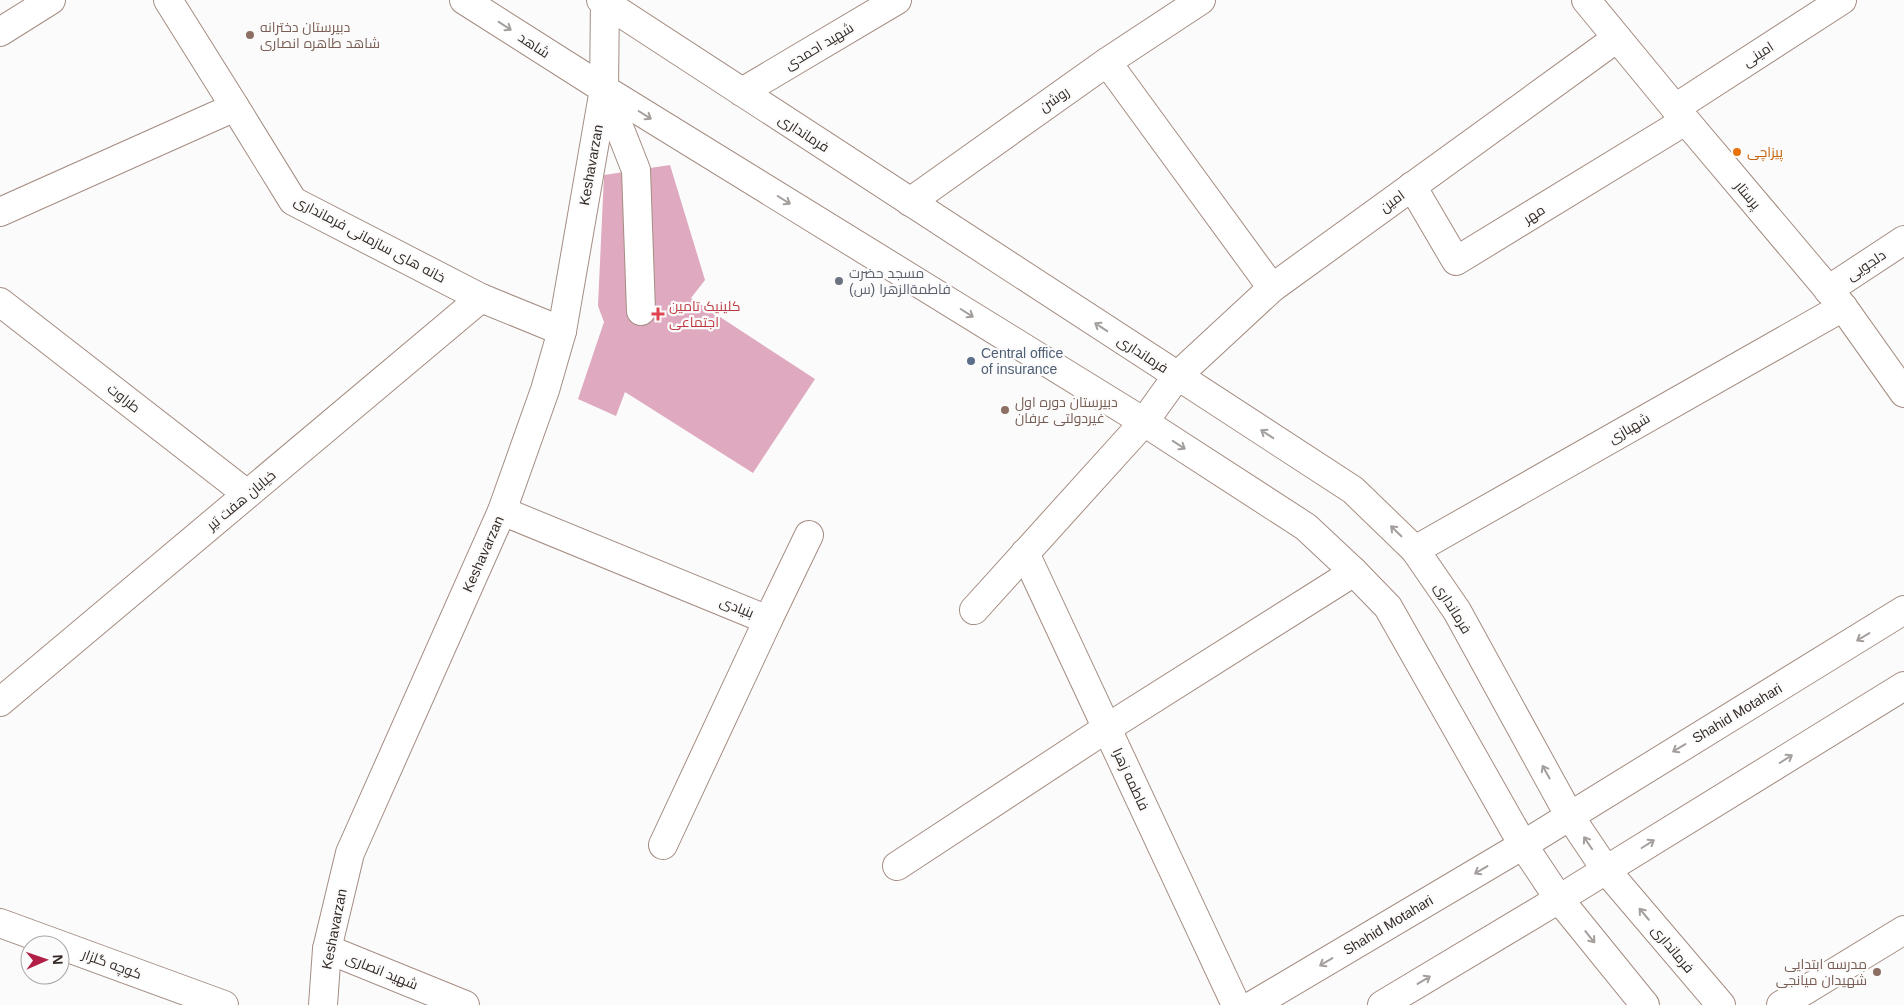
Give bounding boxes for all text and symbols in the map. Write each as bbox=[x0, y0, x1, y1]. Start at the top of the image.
place label: دبیرستان دخترانه شاهد طاهره انصاری bbox=[260, 19, 380, 51]
street label: شهید احمدی bbox=[782, 19, 856, 73]
one-way arrow bbox=[498, 21, 512, 32]
marker: دبیرستان دخترانه شاهد طاهره انصاری bbox=[244, 29, 256, 41]
street label: شاهد bbox=[515, 29, 553, 61]
street label: امینی bbox=[1740, 38, 1776, 70]
street label: روشن bbox=[1036, 83, 1072, 115]
one-way arrow bbox=[638, 110, 652, 120]
street label: فرمانداری bbox=[776, 111, 832, 155]
street label: Keshavarzan bbox=[576, 123, 606, 207]
place label: پیزاچی bbox=[1747, 144, 1783, 162]
marker: پیزاچی bbox=[1731, 146, 1743, 158]
street label: پرستار bbox=[1730, 177, 1764, 214]
street label: امین bbox=[1377, 187, 1407, 215]
street label: خانه های سازمانی فرمانداری bbox=[292, 192, 448, 286]
one-way arrow bbox=[776, 195, 790, 205]
street label: مهر bbox=[1519, 201, 1548, 227]
street label: دلجویی bbox=[1844, 247, 1888, 283]
place label: مسجد حضرت فاطمةالزهرا (س) bbox=[849, 265, 951, 297]
marker: مسجد حضرت فاطمةالزهرا (س) bbox=[833, 275, 845, 287]
place label: کلینیک تامین اجتماعی bbox=[669, 298, 740, 330]
marker: کلینیک تامین اجتماعی bbox=[651, 307, 665, 321]
one-way arrow bbox=[959, 308, 973, 318]
one-way arrow bbox=[1094, 321, 1108, 331]
street label: فرمانداری bbox=[1115, 332, 1171, 376]
place label: Central office of insurance bbox=[981, 345, 1063, 377]
marker: Central office of insurance bbox=[965, 355, 977, 367]
street label: طراوت bbox=[104, 380, 144, 416]
place label: دبیرستان دوره اول غیردولتی عرفان bbox=[1015, 394, 1118, 426]
marker: دبیرستان دوره اول غیردولتی عرفان bbox=[999, 404, 1011, 416]
street label: شهبازی bbox=[1605, 410, 1653, 446]
one-way arrow bbox=[1260, 429, 1274, 439]
one-way arrow bbox=[1172, 440, 1186, 450]
street label: خیابان هفت تیر bbox=[203, 467, 279, 534]
street label: Keshavarzan bbox=[459, 513, 507, 595]
one-way arrow bbox=[1390, 526, 1402, 538]
street label: فرمانداری bbox=[1431, 580, 1475, 636]
street label: بنیادی bbox=[718, 593, 756, 621]
one-way arrow bbox=[1856, 632, 1870, 642]
street label: Shahid Motahari bbox=[1689, 680, 1785, 746]
one-way arrow bbox=[1673, 744, 1687, 754]
street label: فاطمه زهرا bbox=[1110, 745, 1152, 813]
one-way arrow bbox=[1779, 753, 1793, 764]
one-way arrow bbox=[1541, 765, 1551, 780]
one-way arrow bbox=[1583, 836, 1593, 850]
one-way arrow bbox=[1640, 839, 1654, 849]
one-way arrow bbox=[1474, 865, 1488, 875]
street label: Keshavarzan bbox=[318, 887, 350, 971]
street label: Shahid Motahari bbox=[1340, 892, 1436, 958]
one-way arrow bbox=[1638, 908, 1650, 921]
street label: فرمانداری bbox=[1649, 922, 1697, 976]
one-way arrow bbox=[1584, 930, 1595, 943]
north arrow bbox=[20, 935, 70, 985]
street label: کوچه گلزار bbox=[79, 946, 144, 984]
street label: شهید انصاری bbox=[344, 949, 420, 993]
text: N bbox=[50, 954, 66, 965]
place label: مدرسه ابتدایی شهیدان میانجی bbox=[1776, 956, 1867, 988]
one-way arrow bbox=[1319, 957, 1333, 967]
marker: مدرسه ابتدایی شهیدان میانجی bbox=[1871, 966, 1883, 978]
one-way arrow bbox=[1417, 974, 1431, 984]

